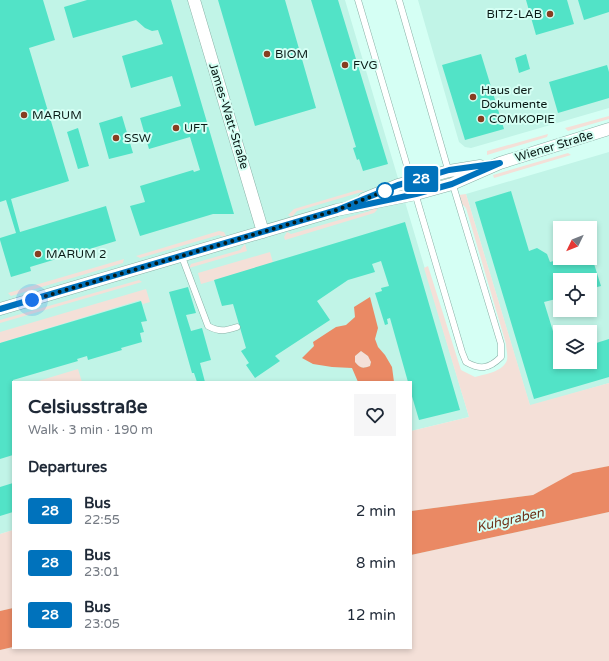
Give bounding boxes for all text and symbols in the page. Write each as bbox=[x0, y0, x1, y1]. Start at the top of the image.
place label: BITZ-LAB bbox=[486, 7, 542, 21]
marker: BITZ-LAB bbox=[545, 9, 555, 19]
place label: BIOM bbox=[275, 47, 308, 61]
marker: BIOM bbox=[262, 49, 272, 59]
place label: FVG bbox=[353, 58, 378, 72]
marker: FVG bbox=[340, 60, 350, 70]
street label: James-Watt-Straße bbox=[206, 61, 252, 171]
place label: Haus der Dokumente bbox=[481, 83, 547, 111]
marker: Haus der Dokumente bbox=[468, 92, 478, 102]
place label: MARUM bbox=[32, 108, 82, 122]
marker: MARUM bbox=[19, 110, 29, 120]
place label: COMKOPIE bbox=[489, 112, 555, 126]
marker: COMKOPIE bbox=[476, 114, 486, 124]
place label: UFT bbox=[184, 121, 208, 135]
marker: UFT bbox=[171, 123, 181, 133]
street label: Wiener Straße bbox=[513, 127, 595, 164]
place label: SSW bbox=[124, 131, 151, 145]
marker: SSW bbox=[111, 133, 121, 143]
line badge: 28 bbox=[403, 166, 439, 192]
text: 28 bbox=[412, 170, 430, 187]
unlabelled marker bbox=[376, 182, 394, 200]
north arrow bbox=[553, 221, 597, 265]
map controls bbox=[553, 221, 597, 369]
place label: MARUM 2 bbox=[46, 247, 106, 261]
marker: MARUM 2 bbox=[33, 249, 43, 259]
button: locate bbox=[553, 273, 597, 317]
your location bbox=[22, 290, 42, 310]
button: layers bbox=[553, 325, 597, 369]
button: heart bbox=[354, 394, 396, 436]
text: Celsiusstraße bbox=[28, 396, 148, 418]
text: Walk · 3 min · 190 m bbox=[28, 422, 153, 438]
text: Departures bbox=[28, 458, 107, 476]
text: Bus bbox=[84, 494, 111, 512]
text: 28 bbox=[41, 502, 59, 519]
text: 2 min bbox=[356, 502, 396, 520]
water label: Kuhgraben bbox=[475, 504, 546, 535]
text: 22:55 bbox=[84, 512, 120, 528]
text: Bus bbox=[84, 546, 111, 564]
text: 28 bbox=[41, 554, 59, 571]
text: 8 min bbox=[356, 554, 396, 572]
text: 23:01 bbox=[84, 564, 120, 580]
text: Bus bbox=[84, 598, 111, 616]
text: 28 bbox=[41, 606, 59, 623]
text: 12 min bbox=[347, 606, 396, 624]
text: 23:05 bbox=[84, 616, 120, 632]

